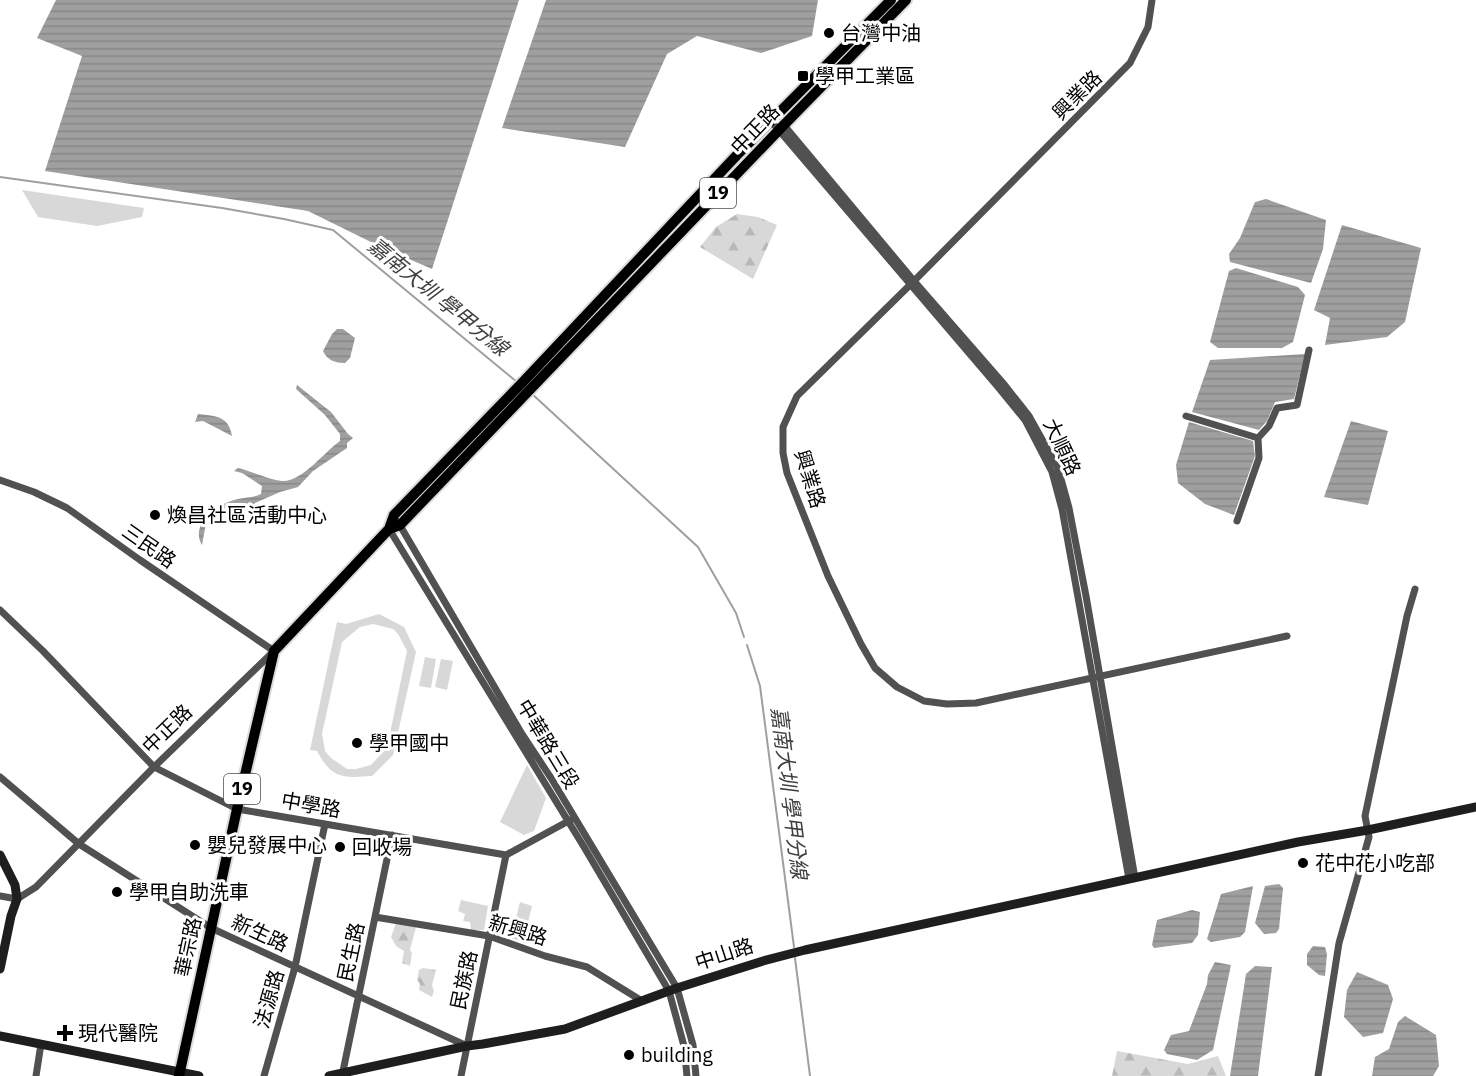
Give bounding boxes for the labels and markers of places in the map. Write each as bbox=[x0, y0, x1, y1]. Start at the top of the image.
place label: 台灣中油 bbox=[841, 19, 921, 46]
marker: 台灣中油 bbox=[822, 26, 836, 40]
place label: 學甲工業區 bbox=[815, 62, 915, 89]
marker: 學甲工業區 bbox=[796, 69, 810, 83]
place label: 煥昌社區活動中心 bbox=[167, 501, 327, 528]
marker: 煥昌社區活動中心 bbox=[148, 508, 162, 522]
place label: 學甲國中 bbox=[369, 729, 449, 756]
marker: 學甲國中 bbox=[350, 736, 364, 750]
place label: 嬰兒發展中心 bbox=[207, 831, 327, 858]
place label: 回收場 bbox=[352, 833, 412, 860]
marker: 嬰兒發展中心 bbox=[188, 838, 202, 852]
marker: 回收場 bbox=[333, 840, 347, 854]
place label: 花中花小吃部 bbox=[1315, 849, 1435, 876]
marker: 花中花小吃部 bbox=[1296, 856, 1310, 870]
place label: 學甲自助洗車 bbox=[129, 878, 249, 905]
marker: 學甲自助洗車 bbox=[110, 885, 124, 899]
place label: 現代醫院 bbox=[78, 1019, 158, 1046]
marker: 現代醫院 bbox=[56, 1024, 74, 1042]
place label: building bbox=[641, 1041, 713, 1068]
marker: building bbox=[622, 1048, 636, 1062]

